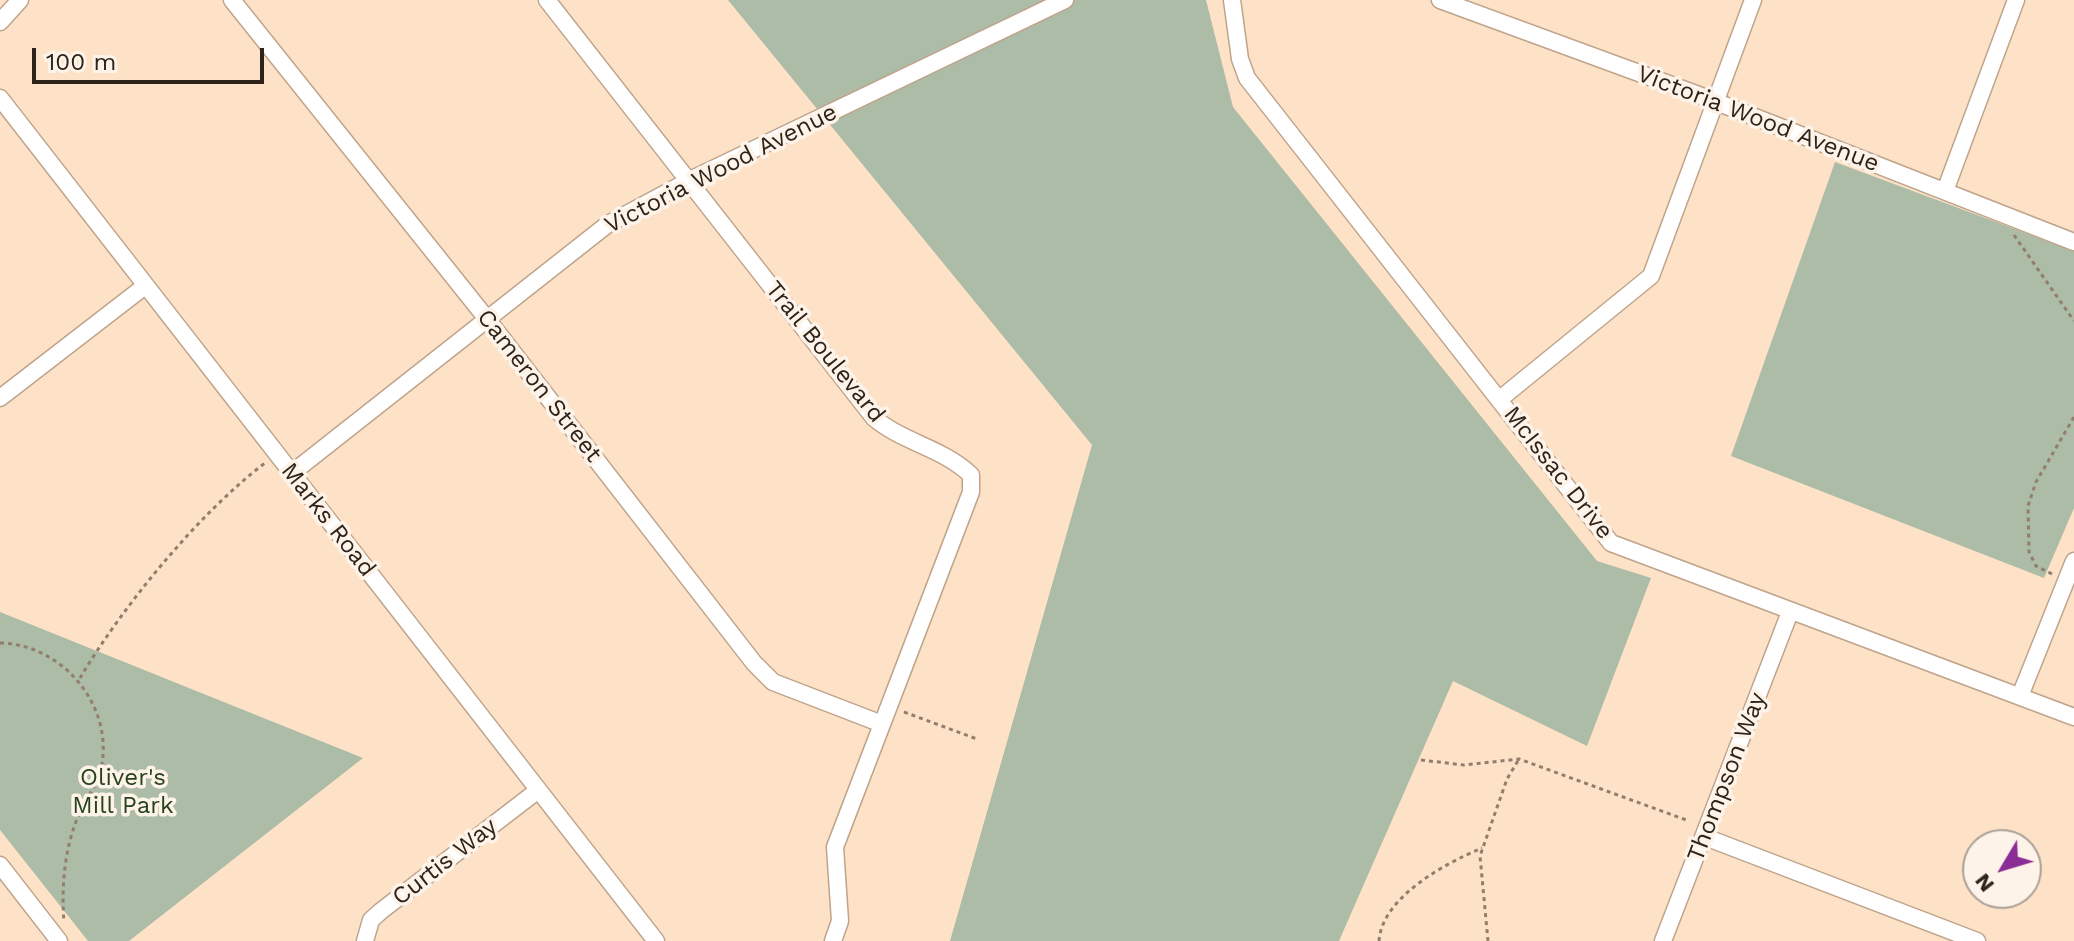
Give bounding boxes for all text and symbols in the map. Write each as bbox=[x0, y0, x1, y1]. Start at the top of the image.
scale bar bbox=[36, 32, 268, 82]
text: 100 m bbox=[46, 48, 116, 76]
street label: Victoria Wood Avenue bbox=[1633, 60, 1883, 178]
street label: Victoria Wood Avenue bbox=[600, 98, 842, 240]
street label: Trail Boulevard bbox=[759, 275, 891, 429]
street label: Cameron Street bbox=[470, 304, 608, 468]
street label: McIssac Drive bbox=[1497, 401, 1619, 545]
street label: Marks Road bbox=[275, 457, 381, 583]
street label: Thompson Way bbox=[1682, 688, 1772, 866]
park label: Oliver's Mill Park bbox=[72, 764, 174, 820]
street label: Curtis Way bbox=[387, 812, 503, 912]
north arrow bbox=[1962, 829, 2042, 909]
text: N bbox=[1969, 869, 1999, 897]

